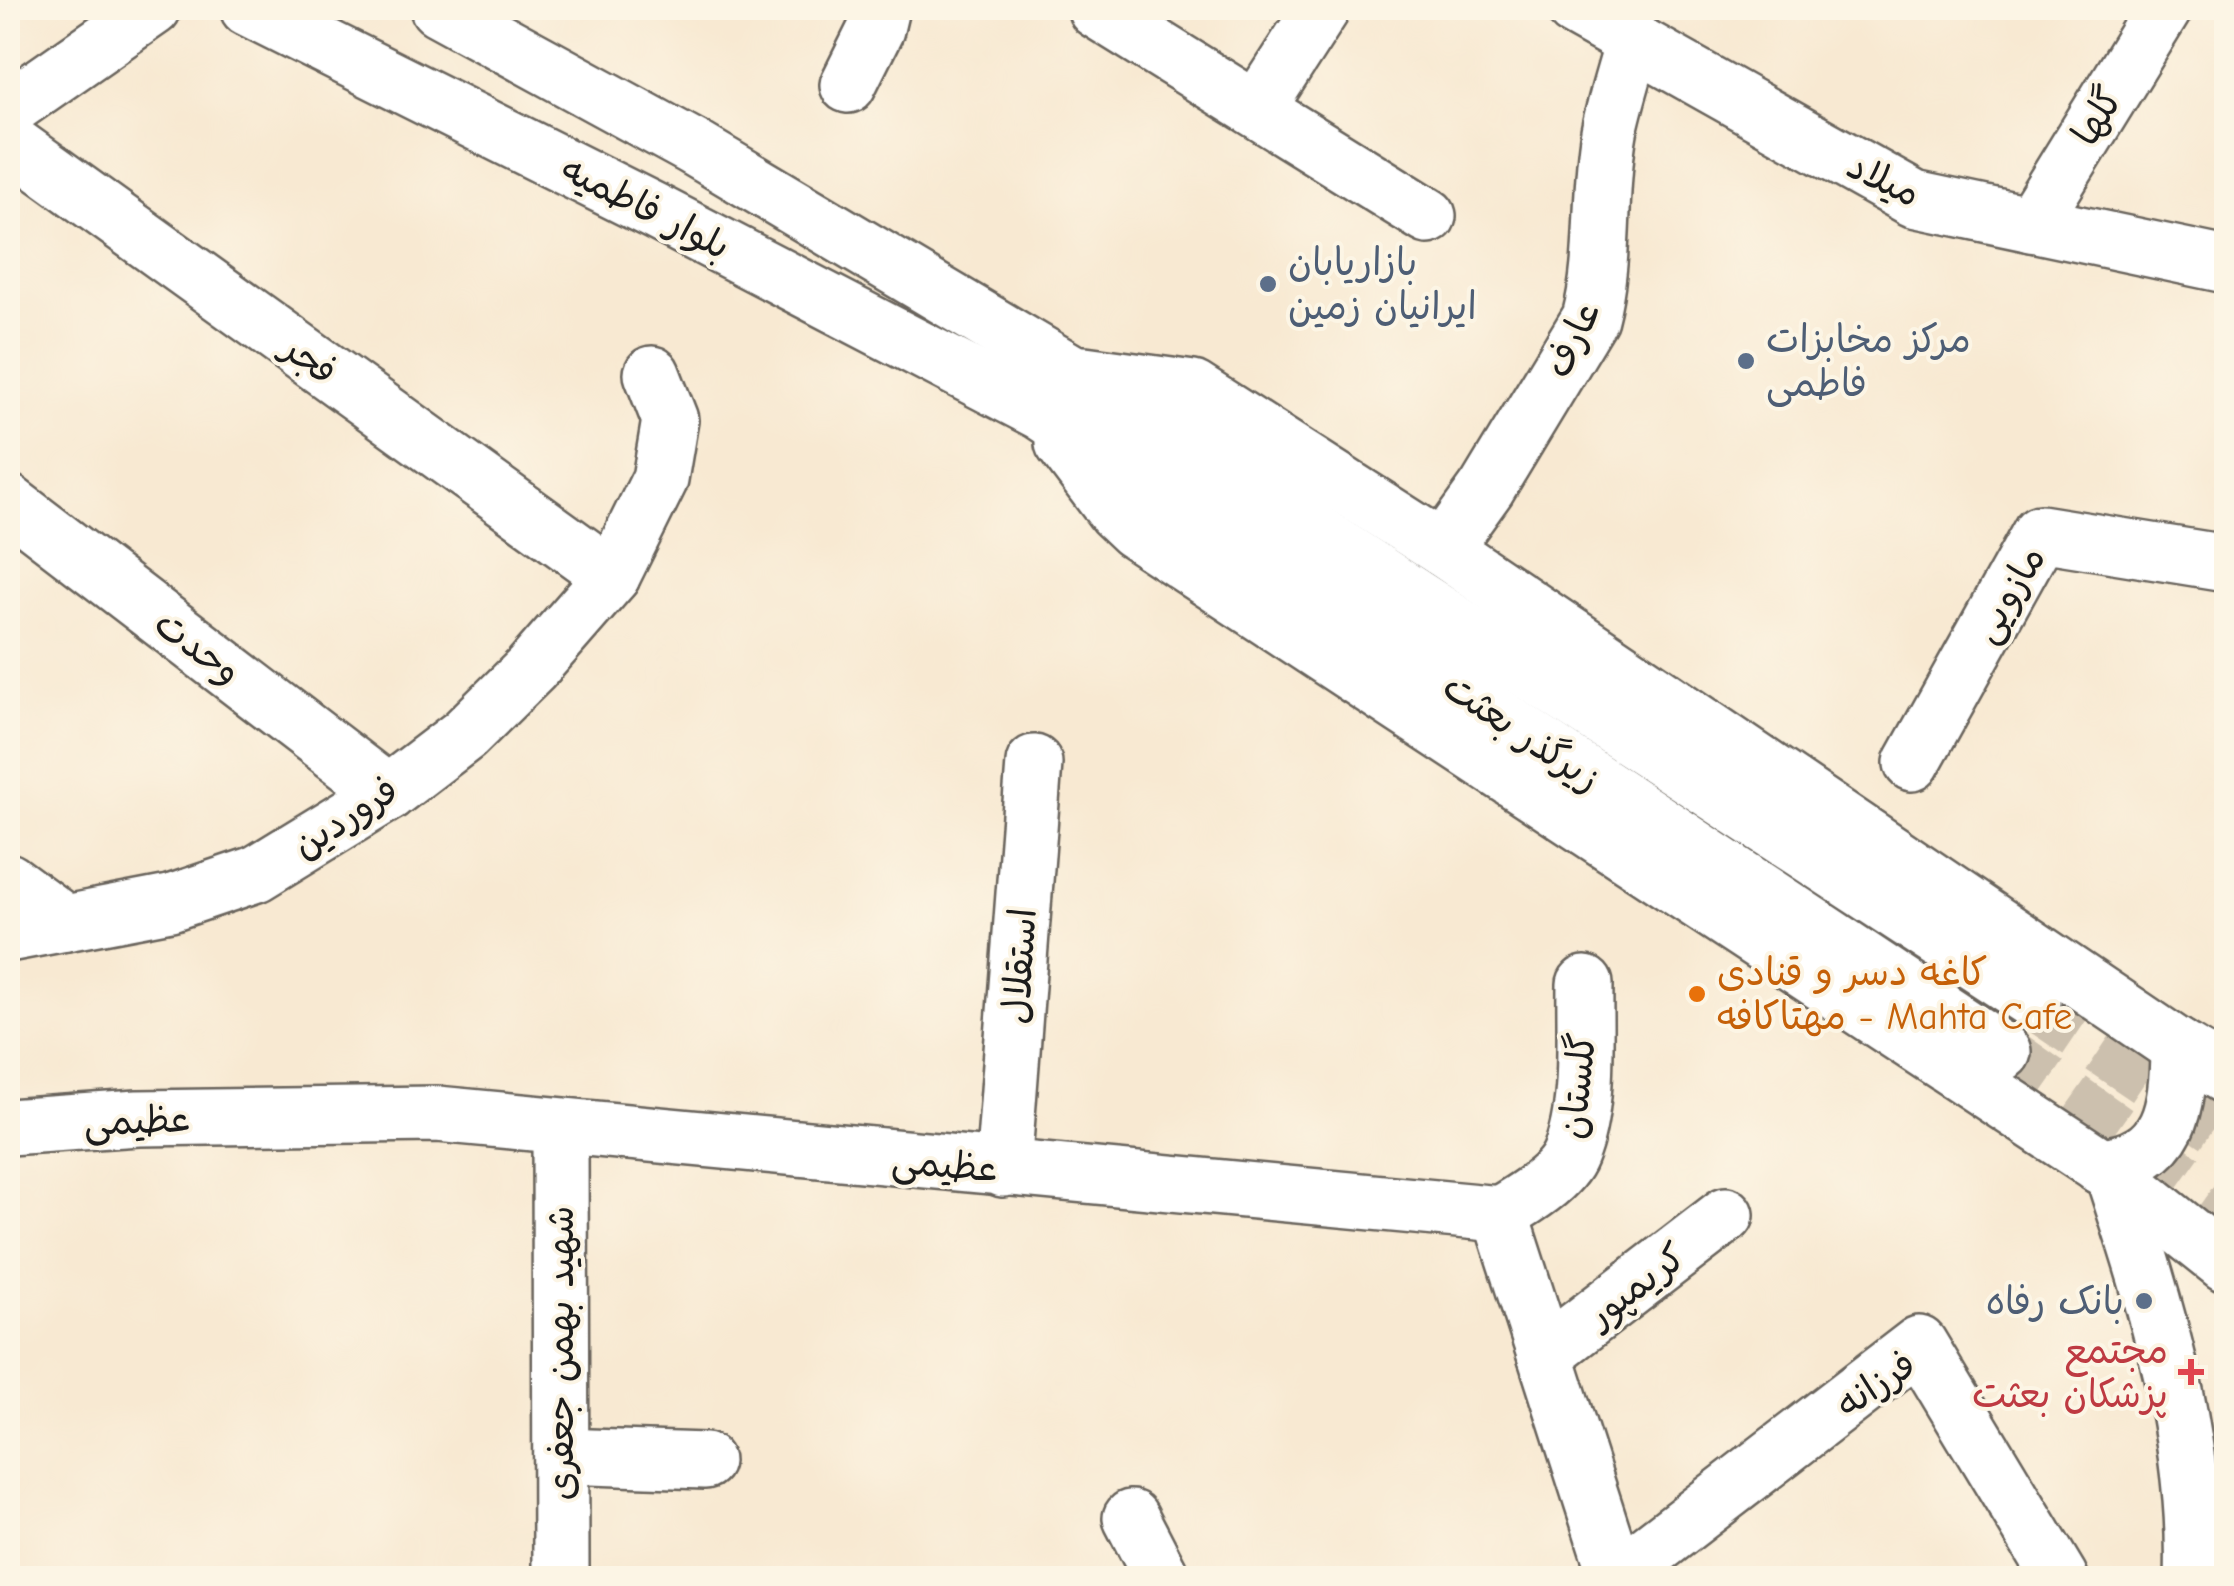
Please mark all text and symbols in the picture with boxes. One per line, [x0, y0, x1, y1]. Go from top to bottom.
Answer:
street label: گلها [2062, 79, 2133, 154]
street label: میلاد [1840, 144, 1927, 216]
street label: بلوار فاطمیه [554, 147, 737, 269]
place label: بازاریابان ایرانیان زمین [1288, 241, 1477, 329]
marker: بازاریابان ایرانیان زمین [1257, 273, 1279, 295]
street label: عارف [1536, 294, 1610, 385]
place label: مرکز مخابزات فاطمی [1766, 318, 1971, 408]
street label: فجر [271, 324, 345, 394]
marker: مرکز مخابزات فاطمی [1735, 350, 1757, 372]
street label: مازویی [1963, 538, 2056, 652]
street label: وحدت [146, 601, 249, 694]
street label: زیرگذر بعثت [1435, 663, 1609, 801]
street label: فروردین [285, 768, 406, 868]
street label: استقلال [994, 907, 1046, 1026]
place label: کاغه دسر و قنادی مهتاکافه - Mahta Cafe [1717, 951, 2072, 1039]
marker: کاغه دسر و قنادی مهتاکافه - Mahta Cafe [1686, 983, 1708, 1005]
street label: گلستان [1550, 1031, 1605, 1141]
street label: عظیمی [83, 1097, 191, 1147]
street label: عظیمی [890, 1138, 1000, 1194]
street label: شهید بهمن جعفری [539, 1206, 583, 1500]
street label: کریمپور [1576, 1235, 1696, 1340]
place label: بانک رفاه [1986, 1280, 2124, 1324]
marker: بانک رفاه [2133, 1290, 2155, 1312]
place label: مجتمع پزشکان بعثت [1972, 1329, 2168, 1418]
street label: فرزانه [1827, 1342, 1924, 1428]
marker: مجتمع پزشکان بعثت [2178, 1359, 2204, 1385]

